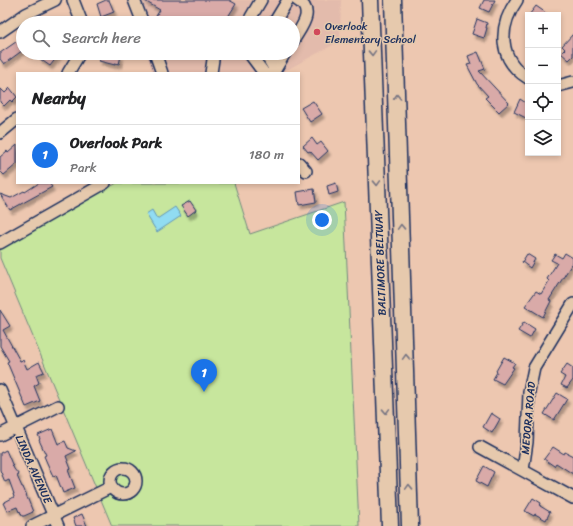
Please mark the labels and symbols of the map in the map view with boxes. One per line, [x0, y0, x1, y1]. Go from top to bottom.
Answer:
place label: Overlook Elementary School [325, 17, 417, 49]
marker: Overlook Elementary School [312, 27, 322, 37]
one-way arrow [368, 50, 376, 56]
one-way arrow [392, 94, 401, 100]
one-way arrow [373, 180, 381, 186]
street label: BALTIMORE BELTWAY [369, 209, 392, 316]
your location [312, 210, 332, 230]
one-way arrow [397, 224, 405, 230]
one-way arrow [401, 354, 410, 360]
pin: 1 [191, 359, 217, 392]
street label: MEDORA ROAD [516, 380, 541, 455]
one-way arrow [381, 408, 390, 414]
street label: LINDA AVENUE [10, 432, 58, 508]
one-way arrow [405, 484, 414, 490]

